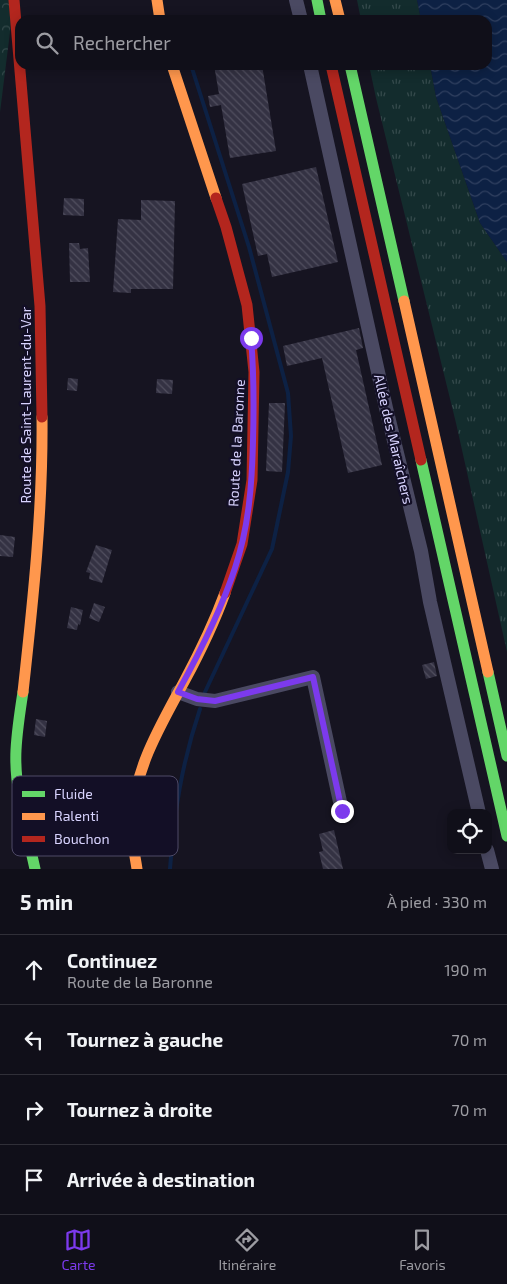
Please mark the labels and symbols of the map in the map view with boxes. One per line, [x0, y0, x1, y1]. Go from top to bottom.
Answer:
street label: Route de Saint-Laurent-du-Var [17, 306, 34, 503]
route start [240, 327, 263, 350]
street label: Allée des Maraîchers [371, 372, 417, 506]
street label: Route de la Baronne [224, 379, 248, 507]
legend [12, 776, 178, 856]
text: Fluide [54, 785, 93, 802]
route end [331, 800, 354, 823]
text: Ralenti [54, 807, 99, 824]
text: Bouchon [54, 830, 110, 847]

